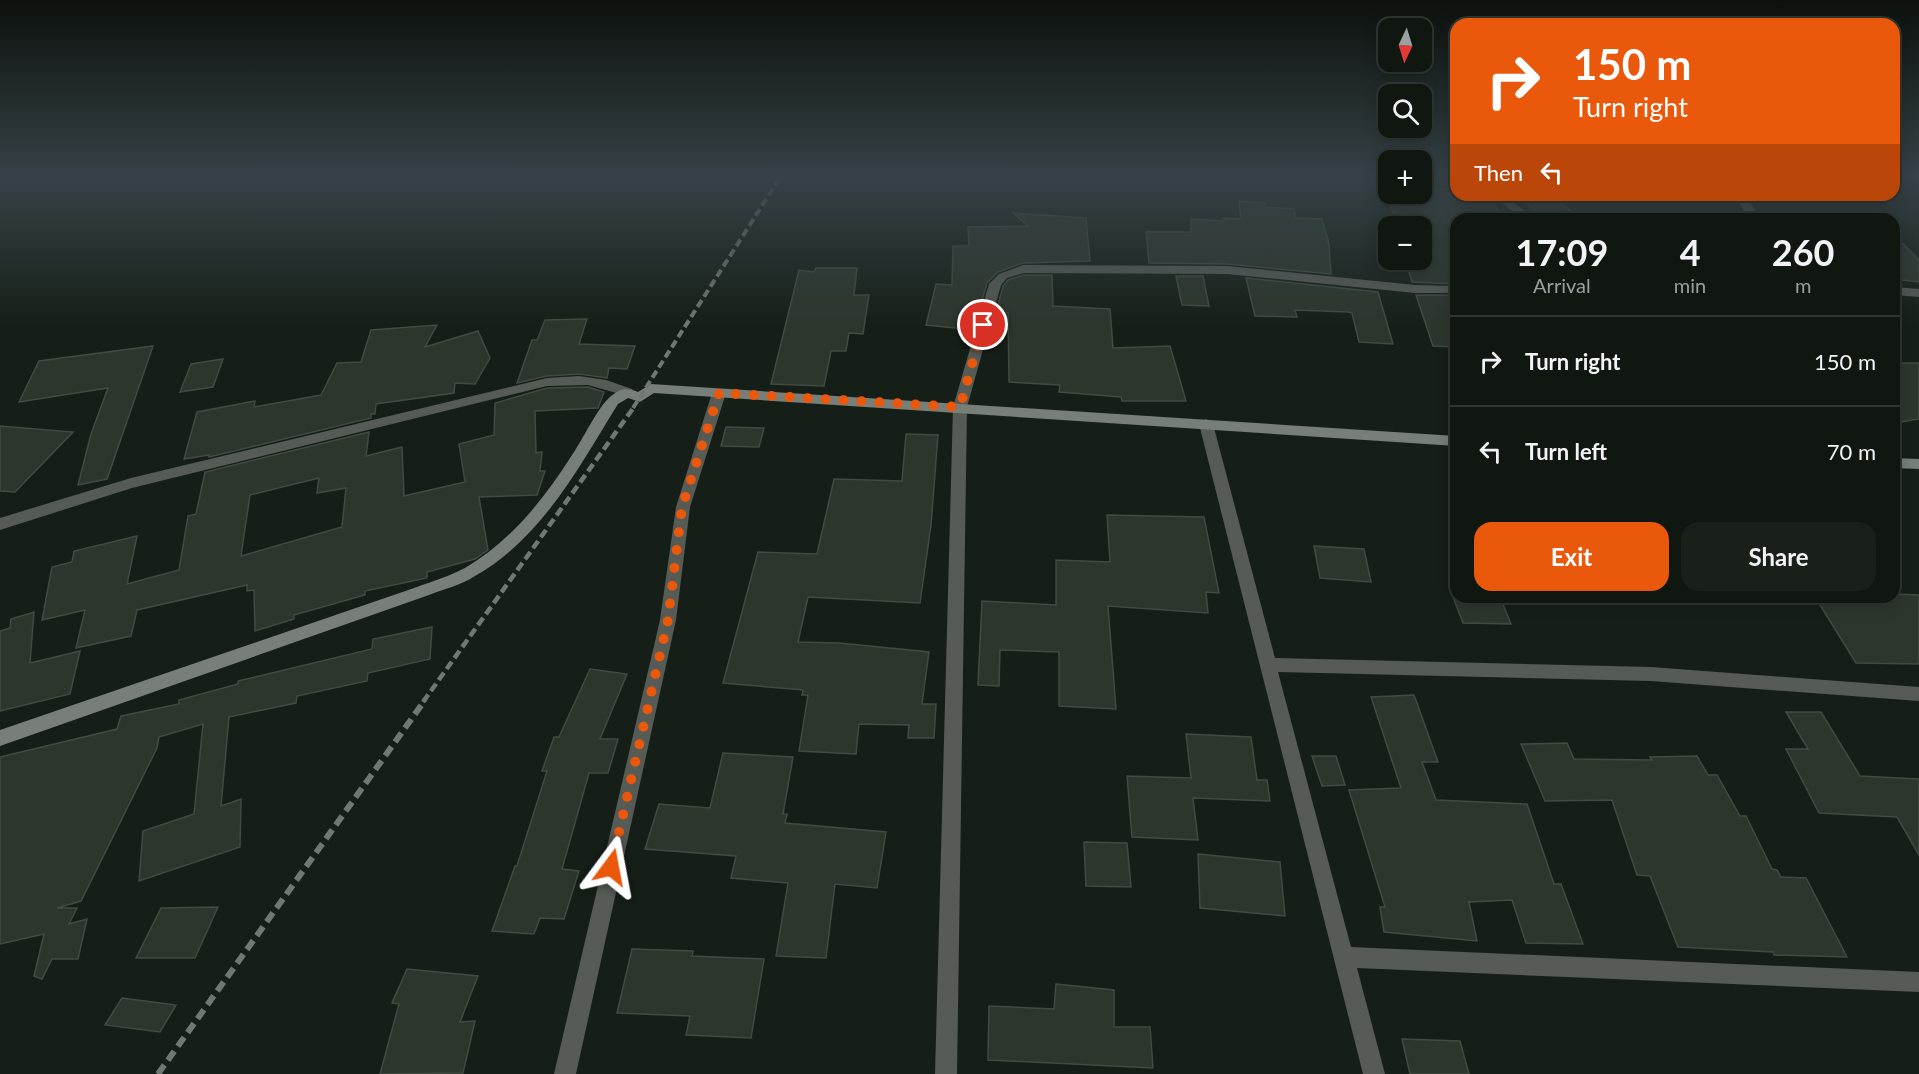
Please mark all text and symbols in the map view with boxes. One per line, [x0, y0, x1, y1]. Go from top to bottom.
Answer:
north arrow [1378, 18, 1432, 72]
map controls [1378, 18, 1432, 270]
text: 150 m [1573, 39, 1691, 89]
icon: right [1474, 42, 1552, 120]
button: search [1378, 84, 1432, 138]
text: Turn right [1573, 90, 1688, 123]
button: + [1378, 150, 1432, 204]
icon: left [1535, 156, 1568, 189]
text: Then [1474, 159, 1523, 186]
button: − [1378, 216, 1432, 270]
text: 17:09 [1516, 230, 1608, 274]
text: 4 [1680, 230, 1701, 274]
text: 260 [1772, 230, 1834, 274]
text: Arrival [1533, 273, 1591, 297]
text: min [1674, 273, 1706, 297]
text: m [1795, 273, 1811, 297]
pin [957, 299, 1008, 350]
icon: arrive [966, 308, 999, 341]
icon: right [1474, 345, 1507, 378]
text: Turn right [1525, 348, 1620, 375]
text: 150 m [1814, 348, 1876, 375]
icon: left [1474, 435, 1507, 468]
text: Turn left [1525, 438, 1607, 465]
text: 70 m [1827, 438, 1876, 465]
button: Exit [1474, 522, 1669, 591]
button: Share [1681, 522, 1876, 591]
position arrow [579, 835, 643, 899]

